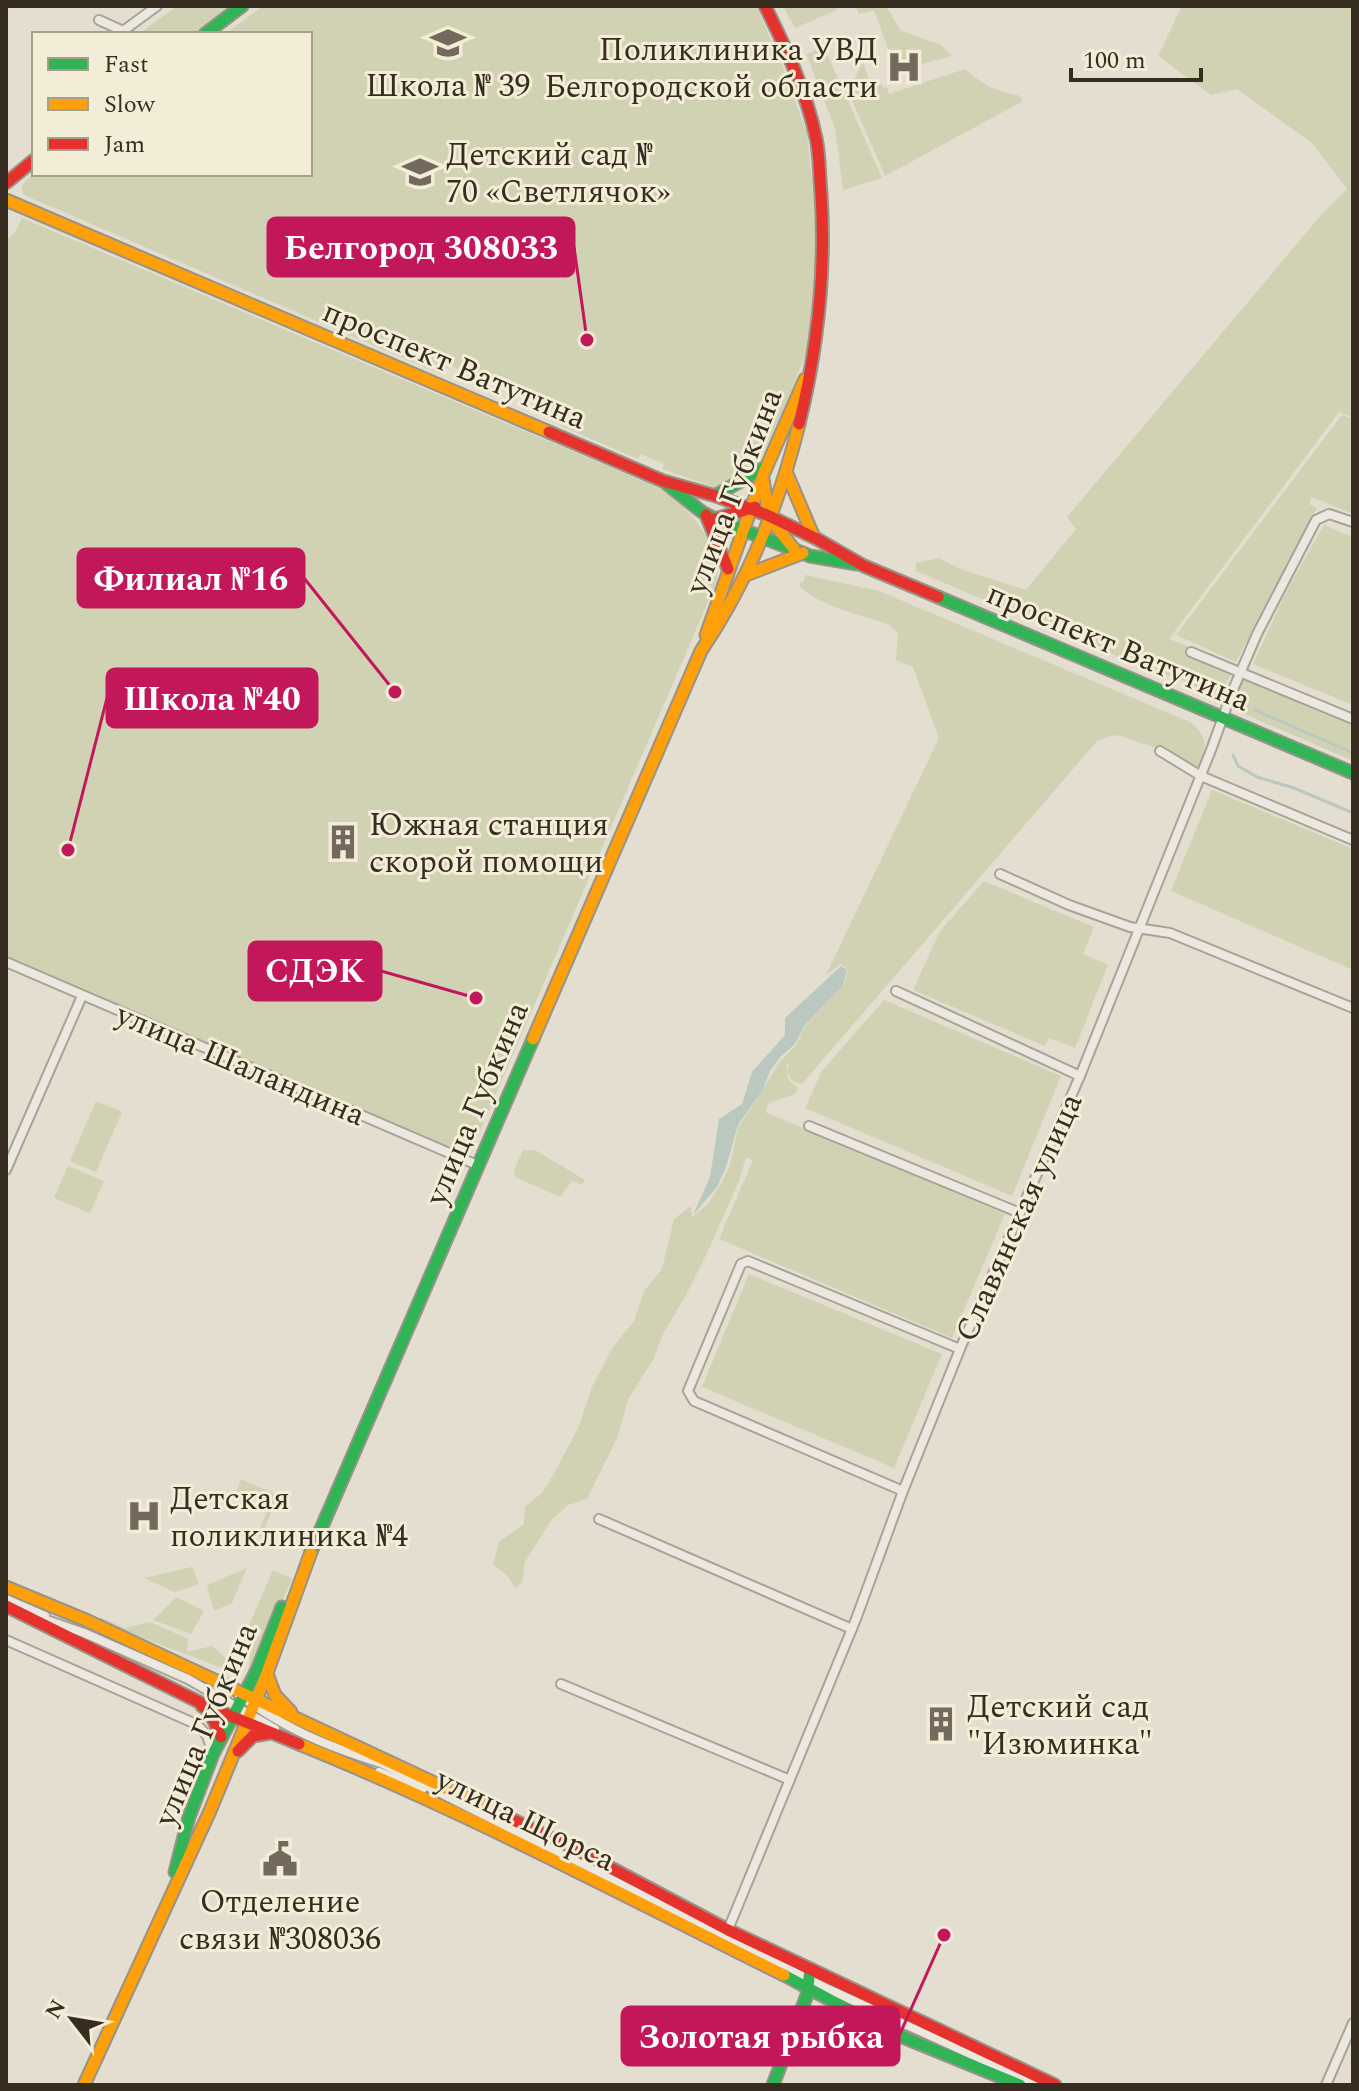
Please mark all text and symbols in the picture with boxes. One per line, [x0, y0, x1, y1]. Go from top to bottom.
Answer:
school or university icon: Школа № 39 [429, 24, 467, 62]
place label: Поликлиника УВД Белгородской области [544, 26, 878, 112]
legend [32, 32, 312, 176]
scale bar [1071, 32, 1201, 82]
text: 100 m [1083, 43, 1146, 79]
text: Fast [104, 47, 149, 83]
hospital icon: Поликлиника УВД Белгородской области [885, 48, 923, 86]
place label: Школа № 39 [365, 62, 531, 111]
text: Slow [104, 87, 156, 123]
text: Jam [104, 127, 145, 163]
place label: Детский сад № 70 «Светлячок» [446, 131, 671, 217]
school or university icon: Детский сад № 70 «Светлячок» [401, 153, 439, 191]
callout: Белгород 308033 [268, 218, 574, 276]
text: Белгород 308033 [284, 223, 558, 275]
street label: проспект Ватутина [315, 288, 594, 443]
street label: улица Губкина [672, 381, 796, 603]
callout: Филиал №16 [78, 549, 304, 607]
text: Филиал №16 [94, 554, 288, 606]
street label: проспект Ватутина [979, 570, 1258, 725]
callout: Школа №40 [107, 669, 317, 727]
text: Школа №40 [123, 674, 301, 726]
place label: Южная станция скорой помощи [369, 801, 609, 887]
building icon: Южная станция скорой помощи [324, 823, 362, 861]
callout: СДЭК [249, 942, 381, 1000]
text: СДЭК [265, 946, 366, 998]
street label: улица Шаландина [107, 990, 373, 1140]
street label: улица Губкина [412, 994, 543, 1214]
street label: Славянская улица [943, 1085, 1096, 1350]
place label: Детская поликлиника №4 [170, 1475, 408, 1561]
hospital icon: Детская поликлиника №4 [125, 1497, 163, 1535]
street label: улица Губкина [141, 1615, 272, 1835]
place label: Детский сад "Изюминка" [967, 1683, 1153, 1769]
building icon: Детский сад "Изюминка" [922, 1705, 960, 1743]
street label: улица Щорса [426, 1755, 624, 1885]
public building icon: Отделение связи №308036 [261, 1840, 299, 1878]
place label: Отделение связи №308036 [179, 1878, 381, 1964]
north arrow [32, 1979, 112, 2059]
text: N [37, 1993, 75, 2026]
callout: Золотая рыбка [622, 2007, 899, 2065]
text: Золотая рыбка [638, 2012, 884, 2064]

